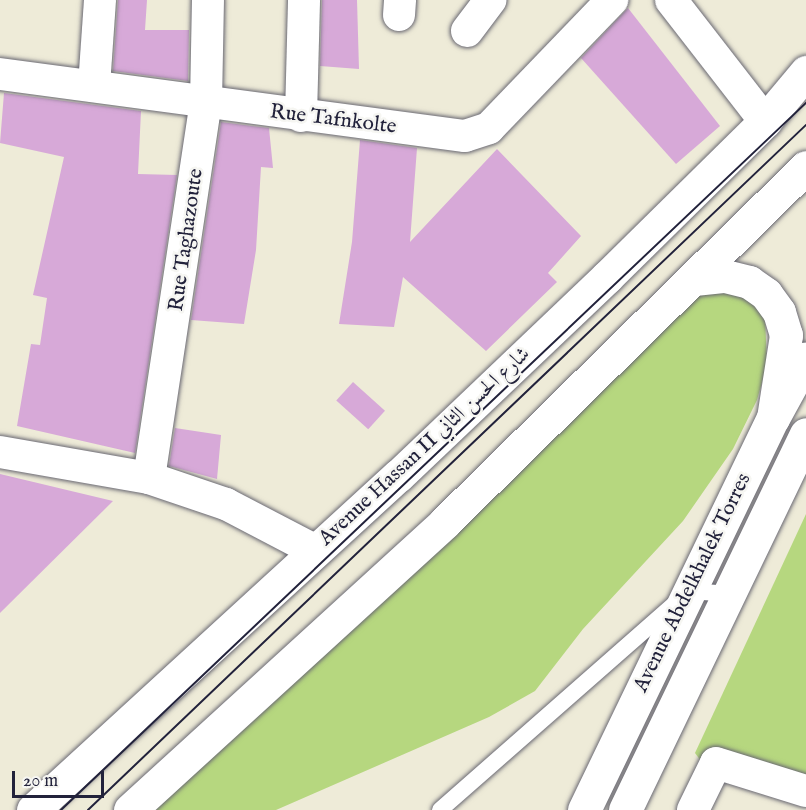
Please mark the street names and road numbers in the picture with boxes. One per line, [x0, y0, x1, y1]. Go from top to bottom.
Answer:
street label: Rue Tafnkolte [268, 100, 398, 140]
street label: Rue Taghazoute [164, 167, 210, 313]
street label: Avenue Hassan II شارع الحسن الثاني [314, 342, 536, 552]
street label: Avenue Abdelkhalek Torres [629, 469, 757, 697]

